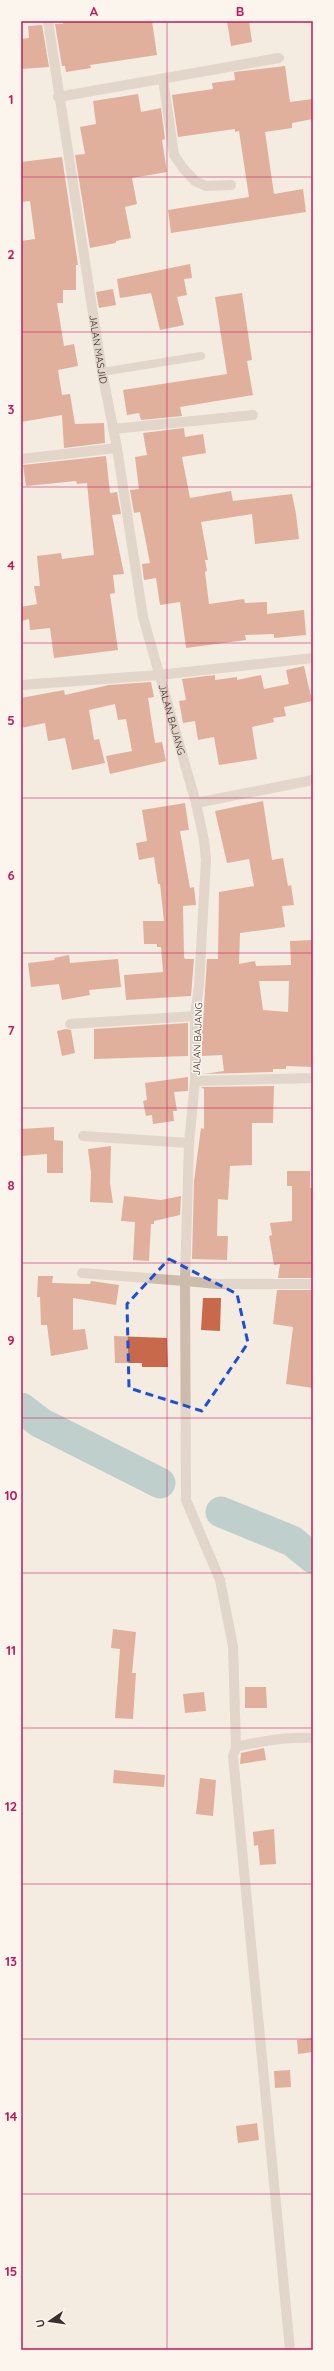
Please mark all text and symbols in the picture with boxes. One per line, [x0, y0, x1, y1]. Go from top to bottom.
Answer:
text: A [90, 3, 99, 19]
text: B [236, 3, 244, 19]
text: 1 [8, 91, 14, 107]
text: 2 [7, 246, 15, 262]
street label: JALAN MASJID [86, 314, 110, 385]
text: 3 [8, 401, 15, 417]
text: 4 [7, 557, 15, 573]
street label: JALAN BAJANG [155, 683, 188, 756]
text: 5 [7, 712, 15, 728]
text: 6 [7, 867, 15, 883]
street label: JALAN BAJANG [190, 1002, 205, 1076]
text: 7 [7, 1022, 15, 1038]
text: 8 [7, 1177, 15, 1193]
text: 9 [7, 1332, 15, 1348]
text: 10 [4, 1487, 18, 1503]
text: 11 [6, 1642, 16, 1658]
text: 12 [5, 1798, 17, 1814]
text: 13 [5, 1953, 17, 1969]
text: 14 [5, 2108, 18, 2124]
text: 15 [5, 2263, 17, 2279]
north arrow [30, 2301, 70, 2341]
text: U [33, 2318, 48, 2329]

